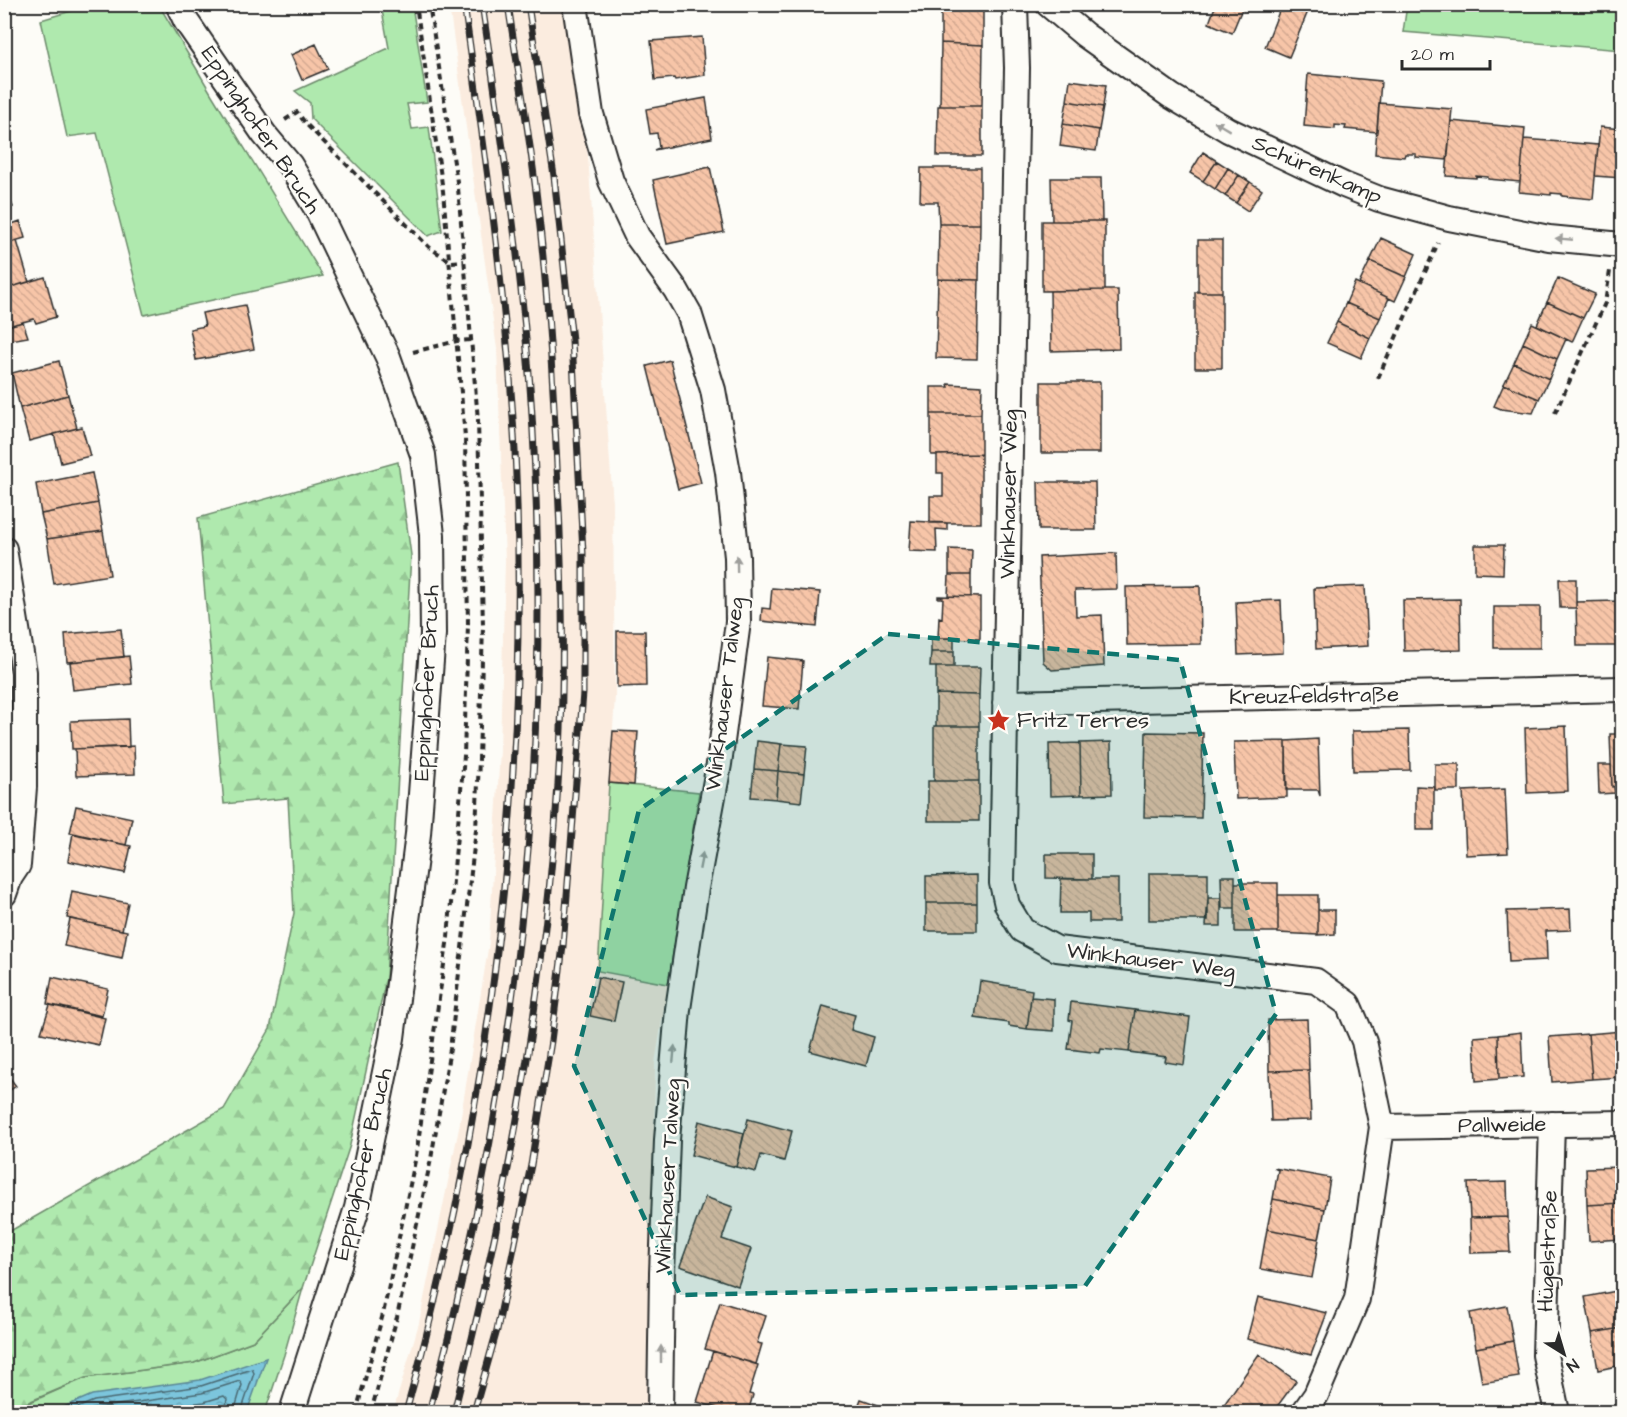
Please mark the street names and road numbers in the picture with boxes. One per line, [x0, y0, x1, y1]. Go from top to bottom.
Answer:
street label: Eppinghofer Bruch [192, 40, 329, 221]
street label: Schürenkamp [1247, 128, 1387, 212]
street label: Winkhauser Weg [992, 409, 1027, 579]
street label: Eppinghofer Bruch [406, 584, 449, 782]
street label: Winkhauser Talweg [698, 595, 753, 793]
street label: Kreuzfeldstraße [1229, 679, 1399, 713]
street label: Winkhauser Weg [1065, 935, 1237, 988]
street label: Eppinghofer Bruch [326, 1065, 401, 1263]
street label: Winkhauser Talweg [647, 1078, 690, 1274]
street label: Pallweide [1458, 1109, 1547, 1141]
street label: Hügelstraße [1530, 1189, 1567, 1313]

